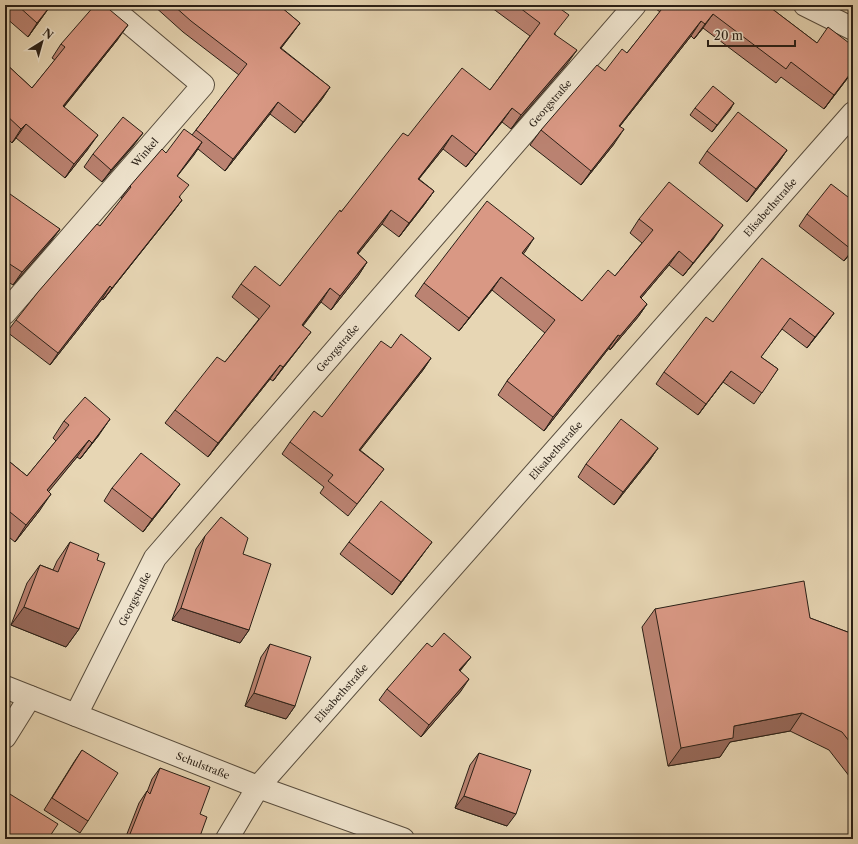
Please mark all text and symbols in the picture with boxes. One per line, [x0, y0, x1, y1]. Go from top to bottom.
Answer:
north arrow [22, 22, 62, 62]
scale bar [708, 22, 795, 48]
text: N [40, 26, 56, 43]
text: 20 m [714, 28, 743, 43]
street label: Georgstraße [525, 76, 574, 130]
street label: Winkel [128, 135, 161, 170]
street label: Elisabethstraße [741, 175, 799, 239]
street label: Georgstraße [313, 321, 362, 374]
street label: Elisabethstraße [526, 418, 585, 482]
street label: Georgstraße [115, 569, 154, 628]
street label: Elisabethstraße [312, 661, 371, 725]
street label: Schulstraße [174, 749, 232, 782]

